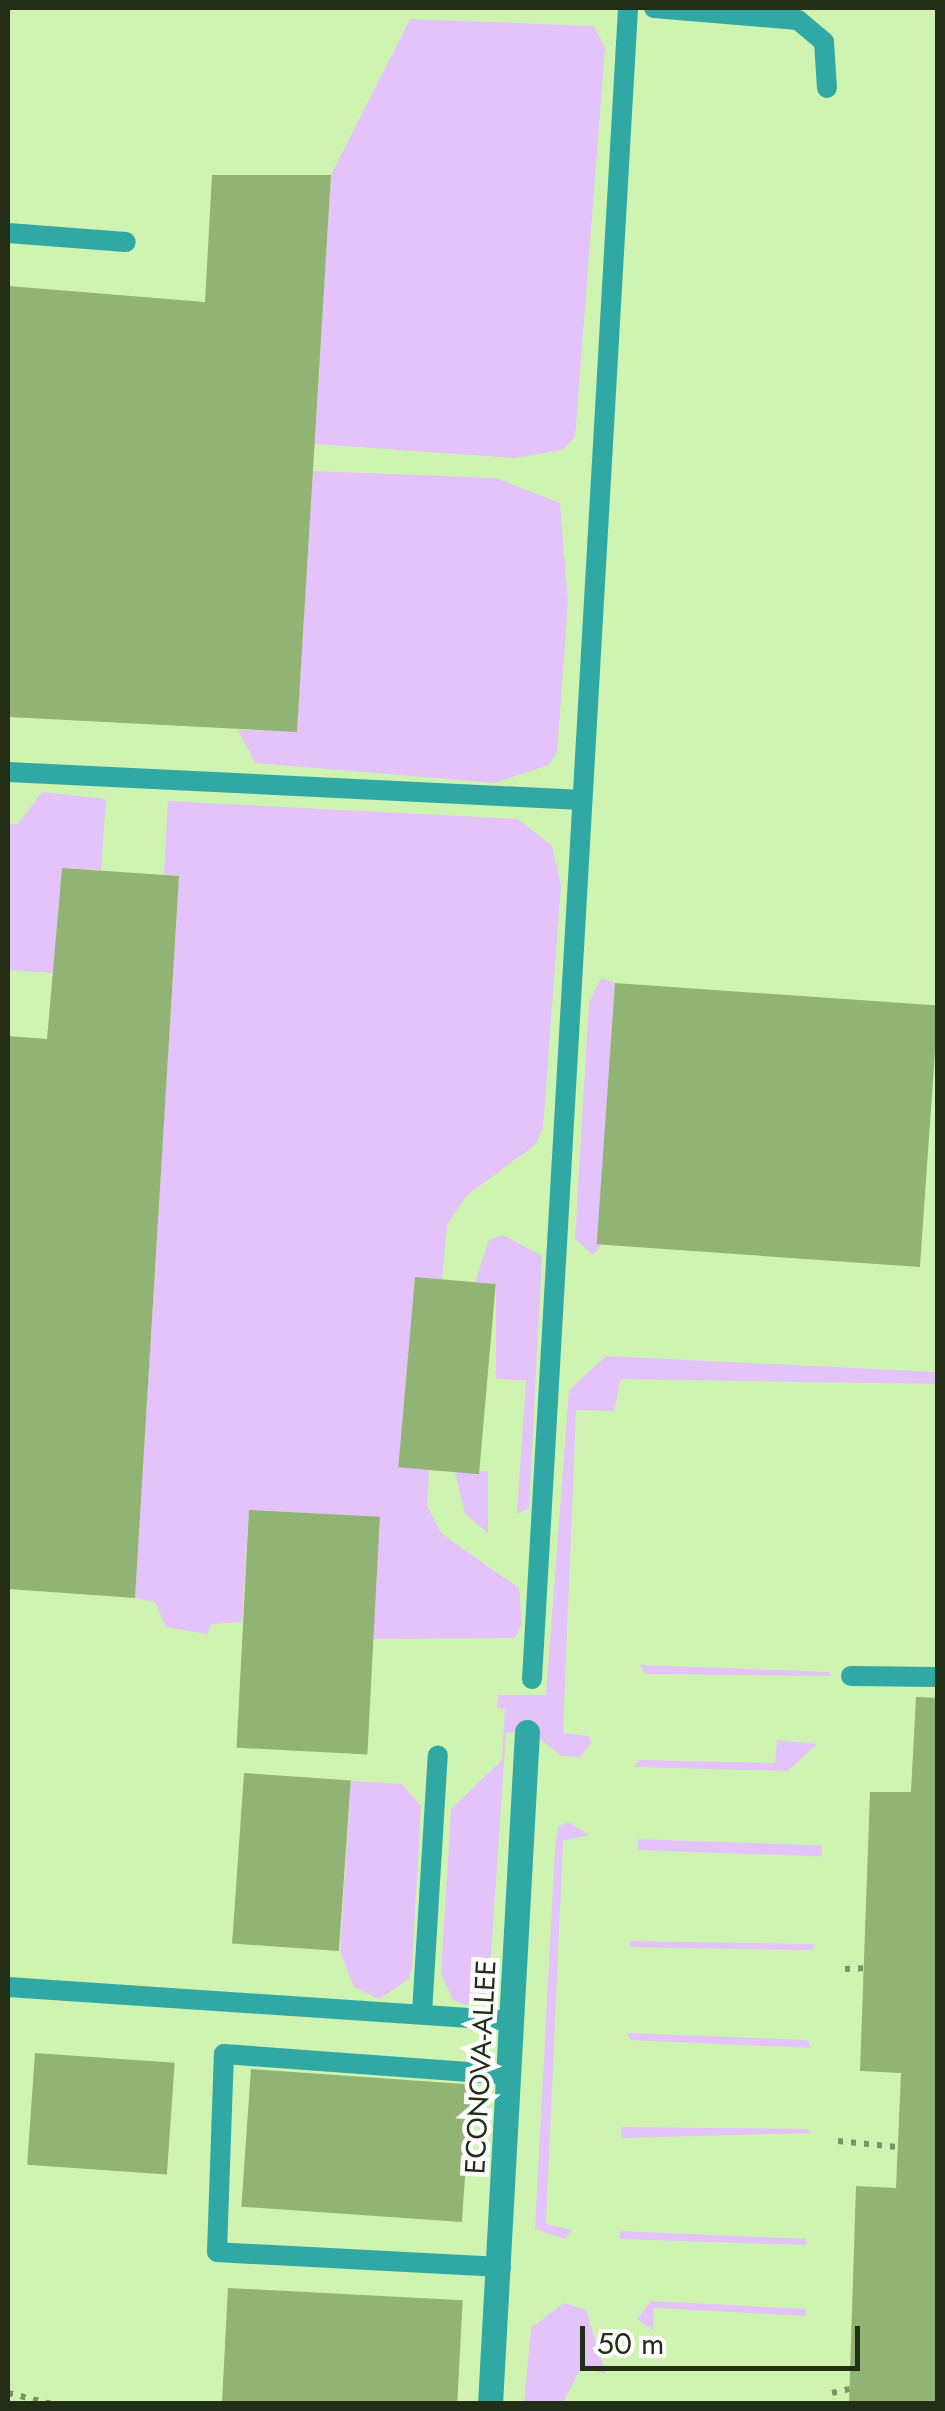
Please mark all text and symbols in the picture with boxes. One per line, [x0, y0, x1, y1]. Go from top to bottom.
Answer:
street label: ECONOVA-ALLEE [459, 1959, 503, 2175]
scale bar [585, 2306, 865, 2368]
text: 50 m [597, 2322, 664, 2365]

